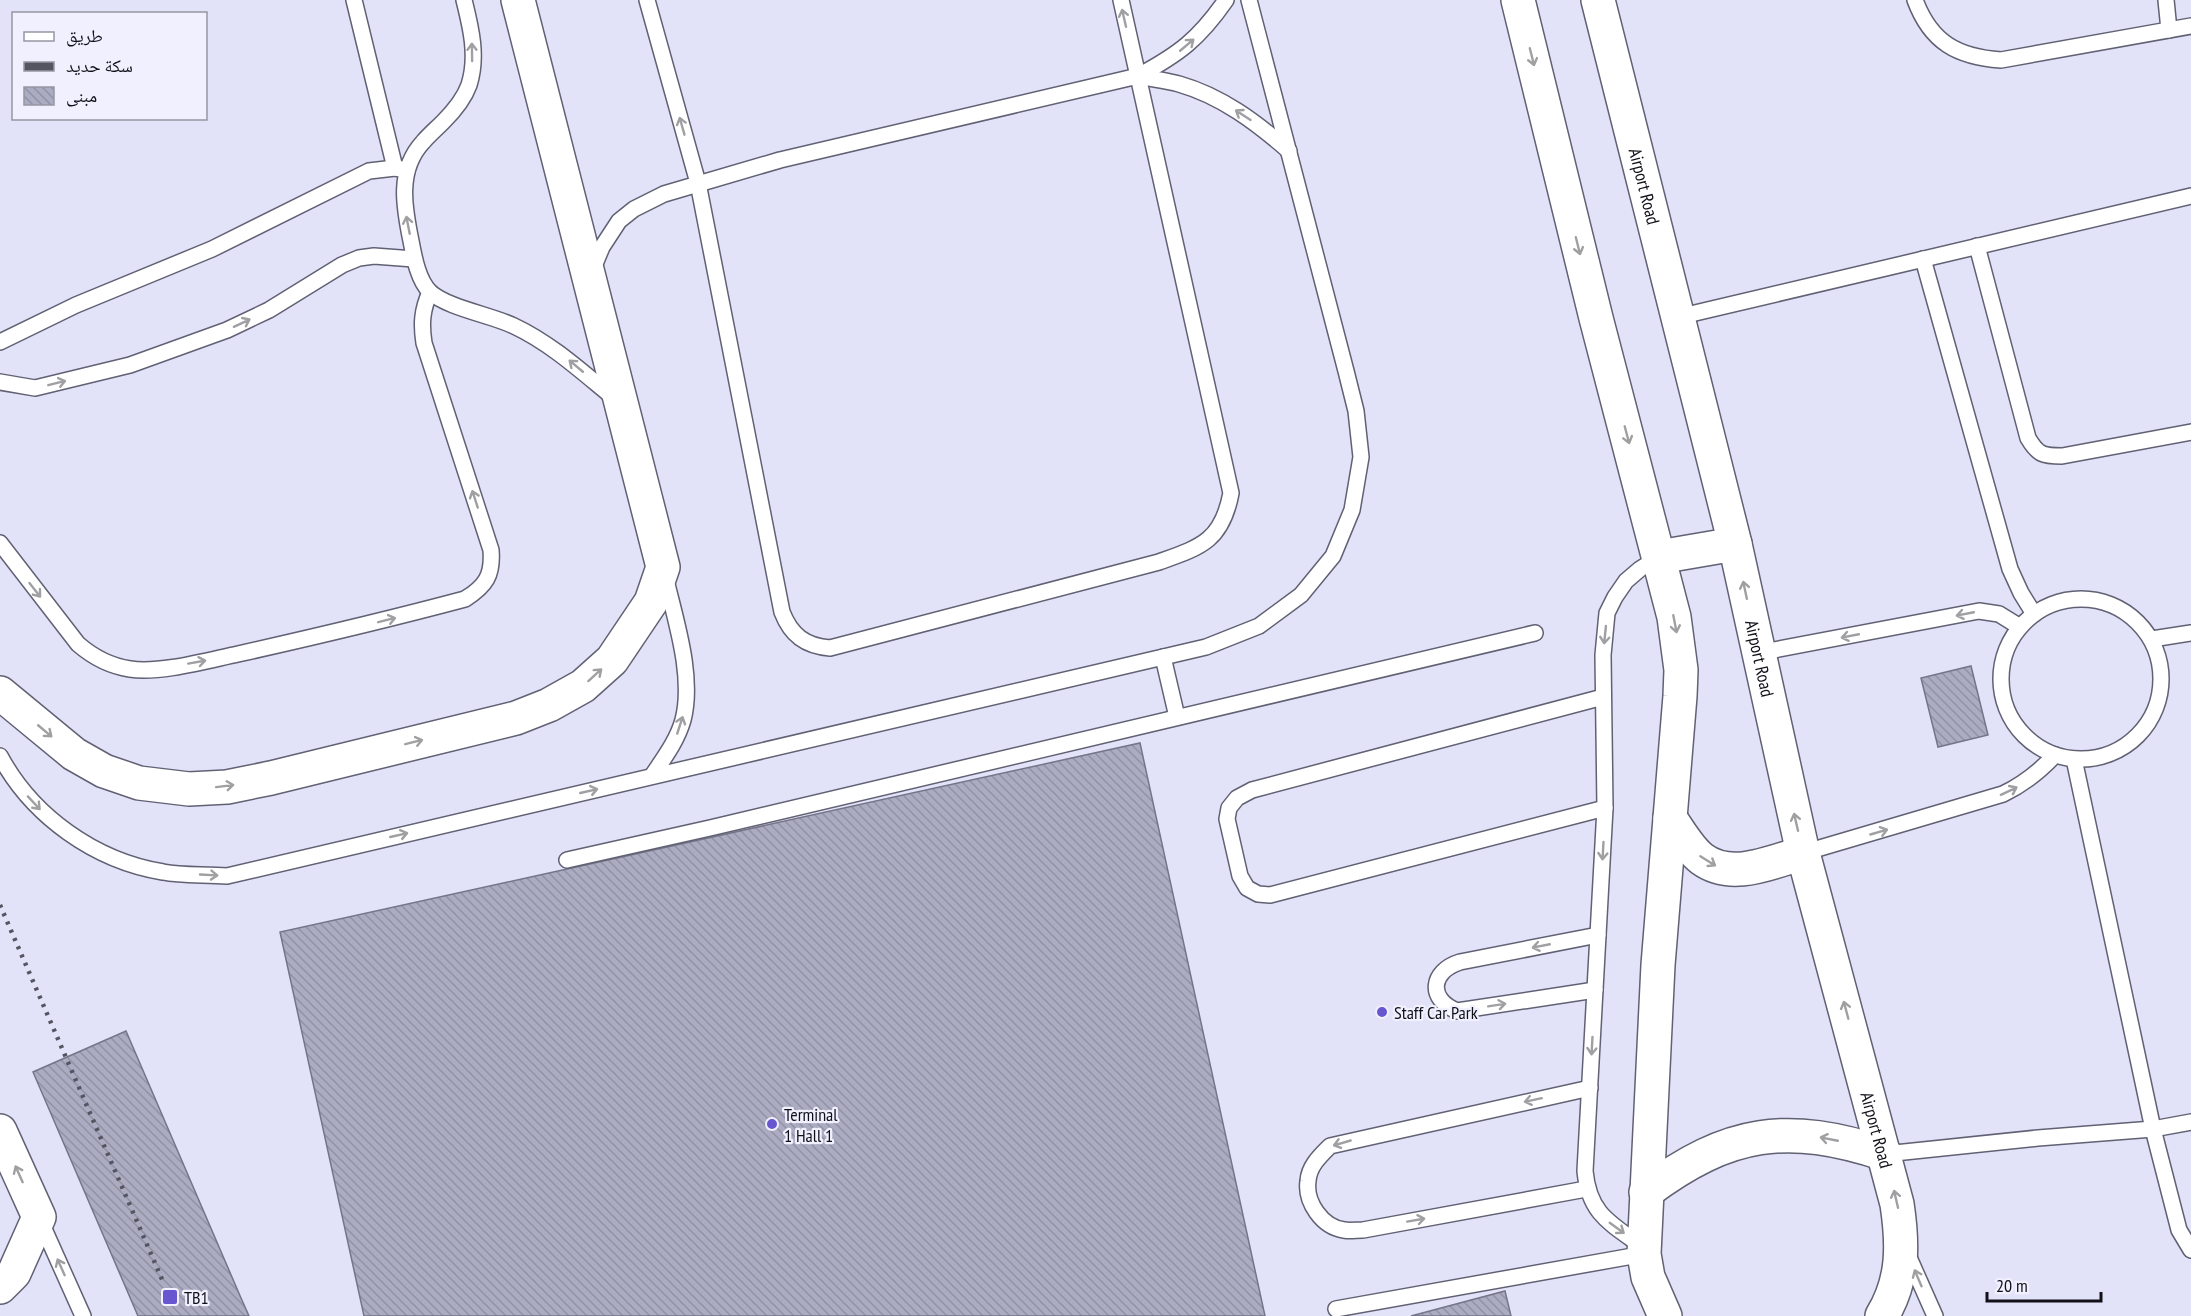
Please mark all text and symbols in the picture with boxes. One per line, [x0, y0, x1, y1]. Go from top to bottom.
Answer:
one-way arrow [1118, 8, 1130, 27]
legend [12, 12, 207, 120]
text: طريق [66, 24, 103, 47]
one-way arrow [1179, 38, 1194, 52]
one-way arrow [467, 42, 478, 62]
one-way arrow [1527, 47, 1539, 66]
text: سكة حديد [66, 54, 133, 77]
text: مبنى [66, 84, 97, 107]
one-way arrow [1235, 109, 1252, 121]
one-way arrow [676, 117, 687, 136]
street label: Airport Road [1624, 146, 1666, 227]
one-way arrow [402, 215, 413, 235]
one-way arrow [1573, 237, 1585, 256]
one-way arrow [233, 316, 251, 328]
one-way arrow [568, 360, 584, 373]
one-way arrow [47, 376, 66, 388]
one-way arrow [1621, 425, 1633, 444]
one-way arrow [468, 490, 479, 509]
one-way arrow [1739, 581, 1750, 601]
one-way arrow [29, 582, 42, 598]
one-way arrow [1956, 609, 1976, 620]
one-way arrow [377, 613, 396, 625]
one-way arrow [1670, 614, 1681, 633]
street label: Airport Road [1741, 618, 1780, 699]
one-way arrow [1599, 625, 1610, 644]
one-way arrow [1841, 630, 1861, 641]
one-way arrow [186, 656, 206, 667]
one-way arrow [587, 668, 602, 682]
one-way arrow [675, 716, 686, 735]
one-way arrow [37, 724, 53, 737]
one-way arrow [405, 736, 424, 748]
one-way arrow [214, 781, 234, 792]
one-way arrow [580, 784, 599, 796]
one-way arrow [1999, 784, 2017, 796]
one-way arrow [27, 795, 41, 810]
one-way arrow [1790, 813, 1801, 832]
one-way arrow [1869, 825, 1888, 837]
one-way arrow [390, 829, 409, 841]
one-way arrow [1597, 840, 1608, 860]
one-way arrow [1699, 856, 1716, 868]
one-way arrow [199, 869, 219, 880]
one-way arrow [1532, 941, 1551, 952]
one-way arrow [1486, 1000, 1506, 1011]
place label: Staff Car Park [1394, 1001, 1478, 1024]
one-way arrow [1839, 1001, 1851, 1020]
marker: Staff Car Park [1375, 1005, 1389, 1019]
one-way arrow [1586, 1035, 1597, 1055]
street label: Airport Road [1856, 1089, 1898, 1170]
one-way arrow [1523, 1095, 1542, 1107]
place label: Terminal 1 Hall 1 [784, 1103, 838, 1147]
marker: Terminal 1 Hall 1 [765, 1117, 779, 1131]
one-way arrow [1819, 1133, 1839, 1144]
one-way arrow [1333, 1138, 1352, 1149]
one-way arrow [13, 1165, 24, 1183]
one-way arrow [1889, 1189, 1901, 1208]
one-way arrow [1406, 1214, 1426, 1225]
one-way arrow [1609, 1222, 1625, 1234]
one-way arrow [55, 1258, 66, 1276]
scale bar [1987, 1265, 2101, 1303]
one-way arrow [1912, 1270, 1924, 1288]
text: 20 m [1996, 1274, 2028, 1297]
place label: TB1 [184, 1286, 209, 1309]
marker: TB1 [161, 1288, 179, 1306]

